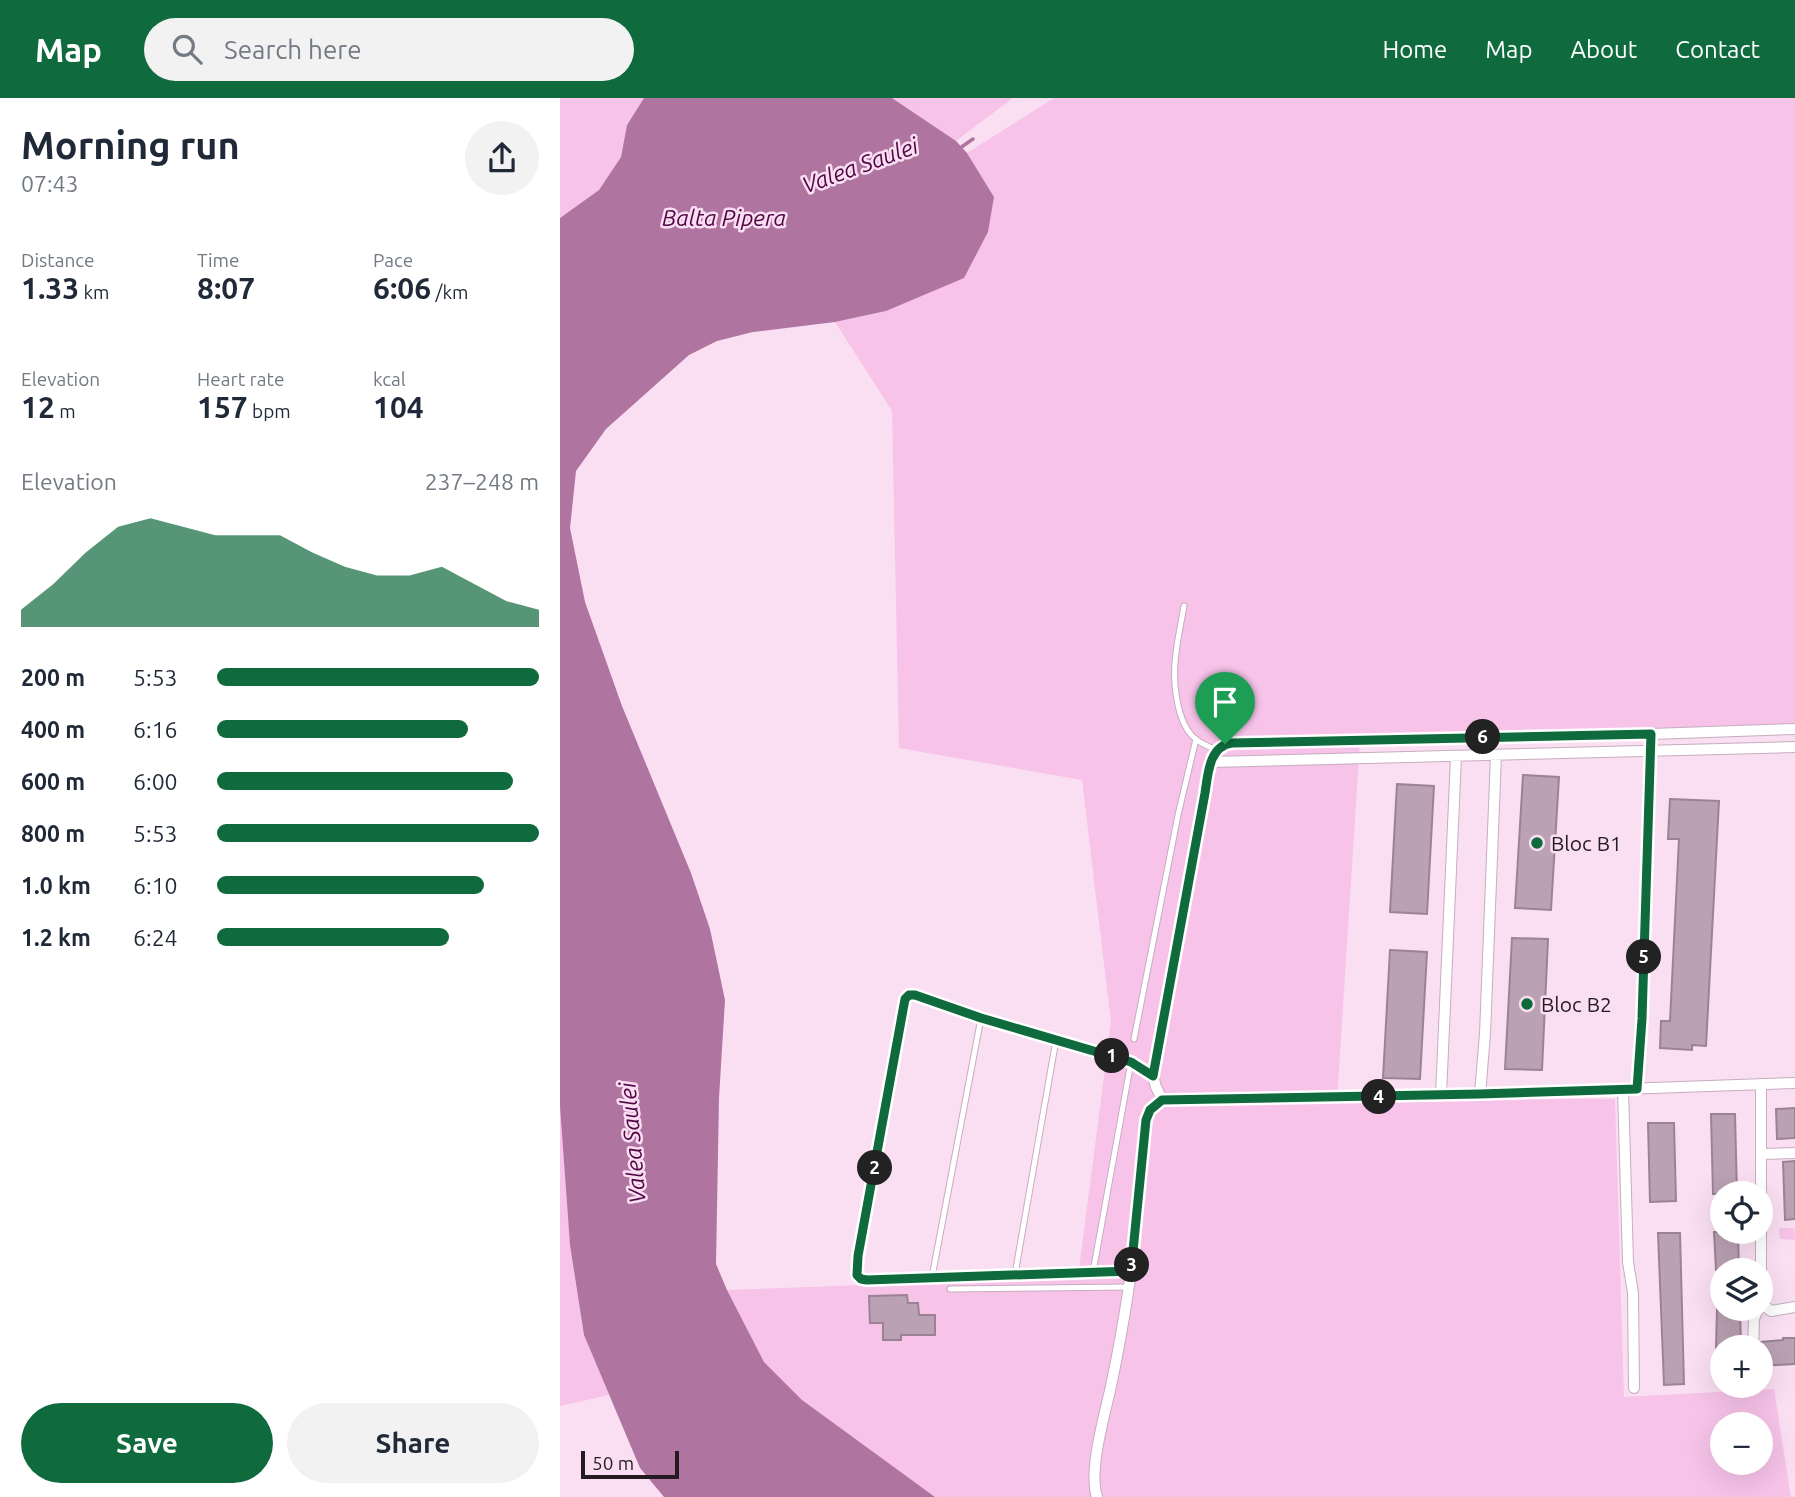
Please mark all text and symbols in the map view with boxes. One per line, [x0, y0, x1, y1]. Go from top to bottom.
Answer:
search box [144, 18, 634, 81]
icon: search [168, 30, 206, 68]
text: Map [35, 31, 102, 68]
text: Search here [224, 35, 362, 64]
text: Home [1382, 36, 1447, 63]
text: Map [1485, 36, 1532, 63]
text: About [1570, 36, 1637, 63]
text: Contact [1675, 36, 1760, 63]
button: share [465, 121, 539, 195]
text: Morning run [21, 124, 240, 166]
water label: Valea Saulei [799, 132, 922, 198]
text: 07:43 [21, 171, 79, 196]
water label: Balta Pipera [662, 205, 786, 230]
text: Distance [21, 249, 95, 271]
text: Time [197, 249, 239, 271]
text: Pace [373, 249, 413, 271]
text: 1.33 [21, 271, 79, 305]
text: 8:07 [197, 271, 255, 305]
text: 6:06 [373, 271, 431, 305]
text: km [79, 281, 109, 303]
text: /km [431, 281, 469, 303]
text: Elevation [21, 368, 100, 390]
text: Heart rate [197, 368, 284, 390]
text: kcal [373, 368, 406, 390]
text: 12 [21, 390, 55, 424]
text: 157 [197, 390, 248, 424]
text: 104 [373, 390, 424, 424]
text: m [55, 400, 76, 422]
text: bpm [248, 400, 291, 422]
text: Elevation [21, 469, 117, 494]
text: 237–248 m [425, 469, 539, 494]
text: 200 m [21, 665, 85, 690]
text: 5:53 [133, 665, 178, 690]
pin [1195, 672, 1255, 744]
icon: arrive [1206, 683, 1244, 721]
text: 400 m [21, 717, 85, 742]
text: 6:16 [133, 717, 178, 742]
pin: 6 [1466, 720, 1500, 754]
text: 6 [1477, 725, 1488, 747]
text: 600 m [21, 769, 85, 794]
text: 6:00 [133, 769, 178, 794]
text: 800 m [21, 821, 85, 846]
text: 5:53 [133, 821, 178, 846]
place label: Bloc B1 [1551, 831, 1622, 855]
marker: Bloc B1 [1529, 835, 1545, 851]
text: 1.0 km [21, 873, 91, 898]
text: 6:10 [133, 873, 178, 898]
text: 1.2 km [21, 925, 91, 950]
text: 6:24 [133, 925, 178, 950]
pin: 5 [1626, 940, 1662, 974]
text: 5 [1638, 945, 1649, 967]
place label: Bloc B2 [1541, 992, 1612, 1016]
marker: Bloc B2 [1519, 996, 1535, 1012]
pin: 1 [1094, 1038, 1130, 1074]
text: 1 [1106, 1044, 1117, 1066]
water label: Valea Saulei [614, 1080, 650, 1205]
pin: 4 [1362, 1080, 1396, 1114]
text: 4 [1373, 1085, 1384, 1107]
pin: 2 [858, 1150, 892, 1186]
text: 2 [869, 1156, 880, 1178]
map controls [1710, 1181, 1773, 1475]
button: locate [1710, 1181, 1773, 1244]
pin: 3 [1114, 1248, 1150, 1282]
text: 3 [1126, 1253, 1137, 1275]
button: layers [1710, 1258, 1773, 1321]
button: + [1710, 1335, 1773, 1398]
button: Save [21, 1403, 273, 1483]
button: Share [287, 1403, 539, 1483]
button: − [1710, 1412, 1773, 1475]
scale bar [581, 1448, 679, 1480]
text: 50 m [592, 1452, 634, 1474]

